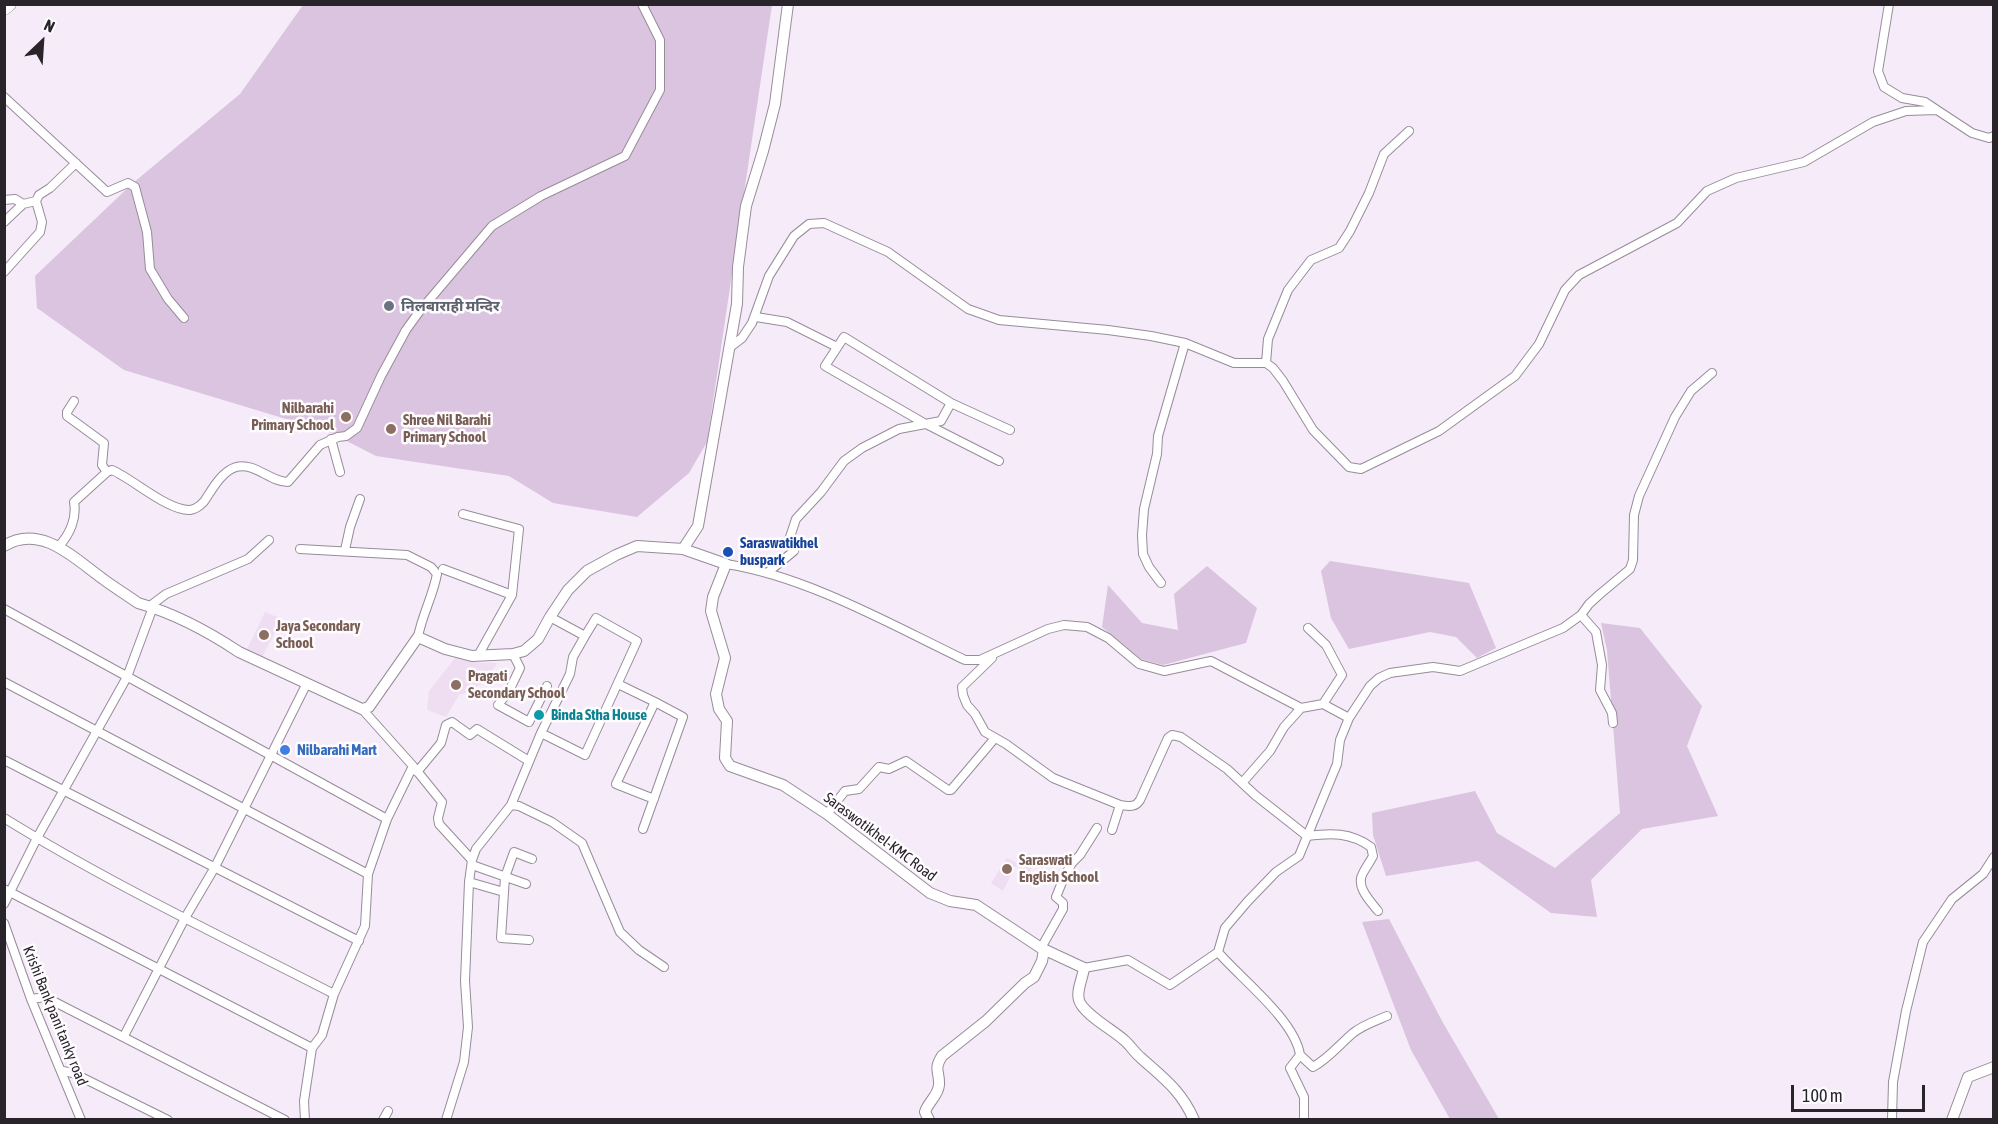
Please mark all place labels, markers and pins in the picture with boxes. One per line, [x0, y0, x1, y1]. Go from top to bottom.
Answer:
place label: निलबाराही मन्दिर [401, 297, 500, 315]
marker: निलबाराही मन्दिर [382, 299, 396, 313]
place label: Nilbarahi Primary School [251, 399, 334, 434]
marker: Nilbarahi Primary School [339, 410, 353, 424]
place label: Shree Nil Barahi Primary School [403, 411, 491, 446]
marker: Shree Nil Barahi Primary School [384, 422, 398, 436]
place label: Saraswatikhel buspark [740, 534, 818, 569]
marker: Saraswatikhel buspark [721, 545, 735, 559]
place label: Jaya Secondary School [276, 617, 360, 652]
marker: Jaya Secondary School [257, 628, 271, 642]
place label: Pragati Secondary School [468, 667, 565, 702]
marker: Pragati Secondary School [449, 678, 463, 692]
place label: Binda Stha House [551, 706, 647, 724]
marker: Binda Stha House [532, 708, 546, 722]
place label: Nilbarahi Mart [297, 741, 377, 759]
marker: Nilbarahi Mart [278, 743, 292, 757]
place label: Saraswati English School [1019, 851, 1098, 886]
marker: Saraswati English School [1000, 862, 1014, 876]

